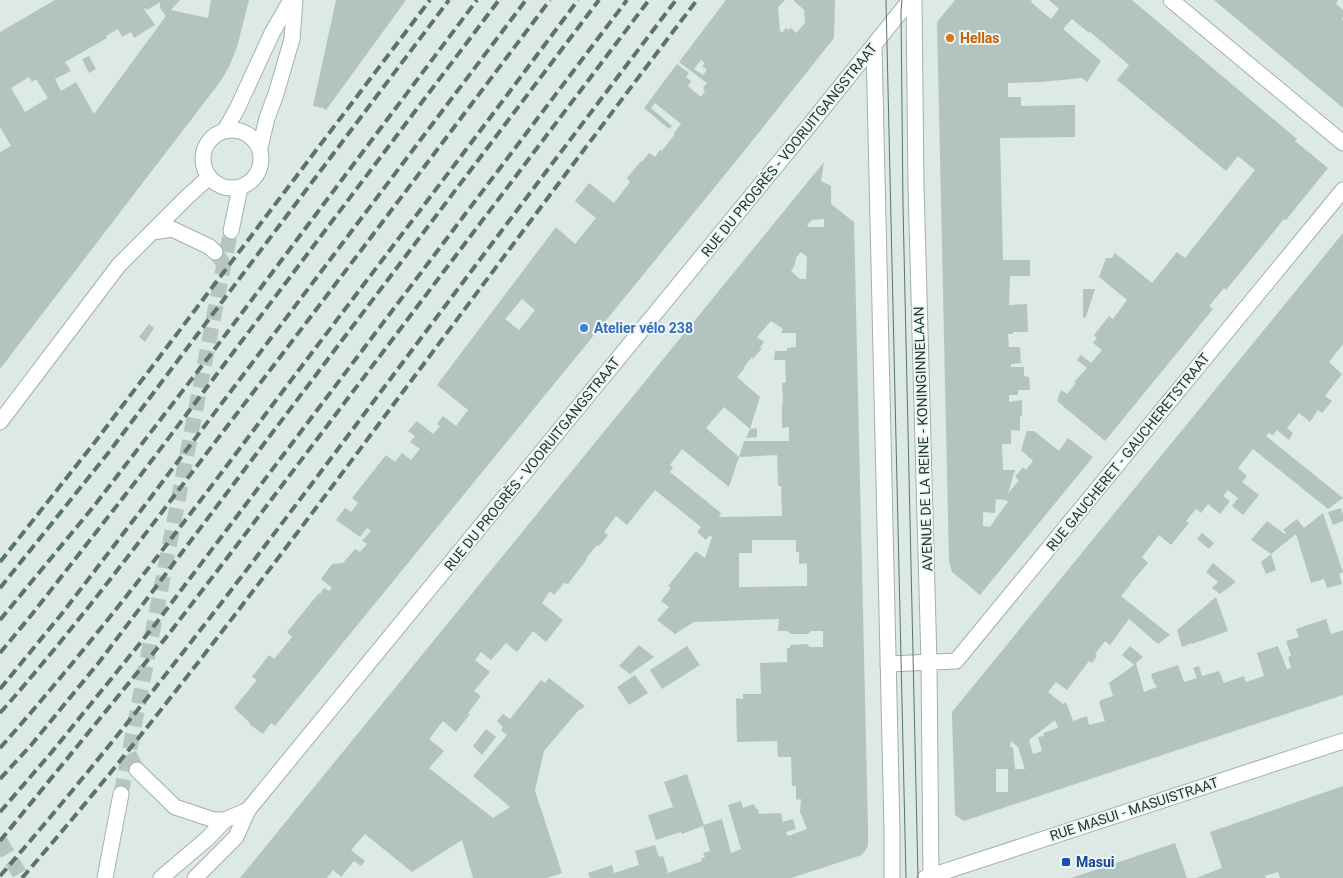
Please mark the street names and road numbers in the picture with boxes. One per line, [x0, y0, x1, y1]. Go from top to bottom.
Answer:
street label: RUE DU PROGRÈS - VOORUITGANGSTRAAT [697, 39, 881, 260]
street label: AVENUE DE LA REINE - KONINGINNELAAN [910, 306, 936, 572]
street label: RUE GAUCHERET - GAUCHERETSTRAAT [1043, 349, 1213, 554]
street label: RUE DU PROGRÈS - VOORUITGANGSTRAAT [440, 353, 624, 574]
street label: RUE MASUI - MASUISTRAAT [1048, 774, 1221, 844]

